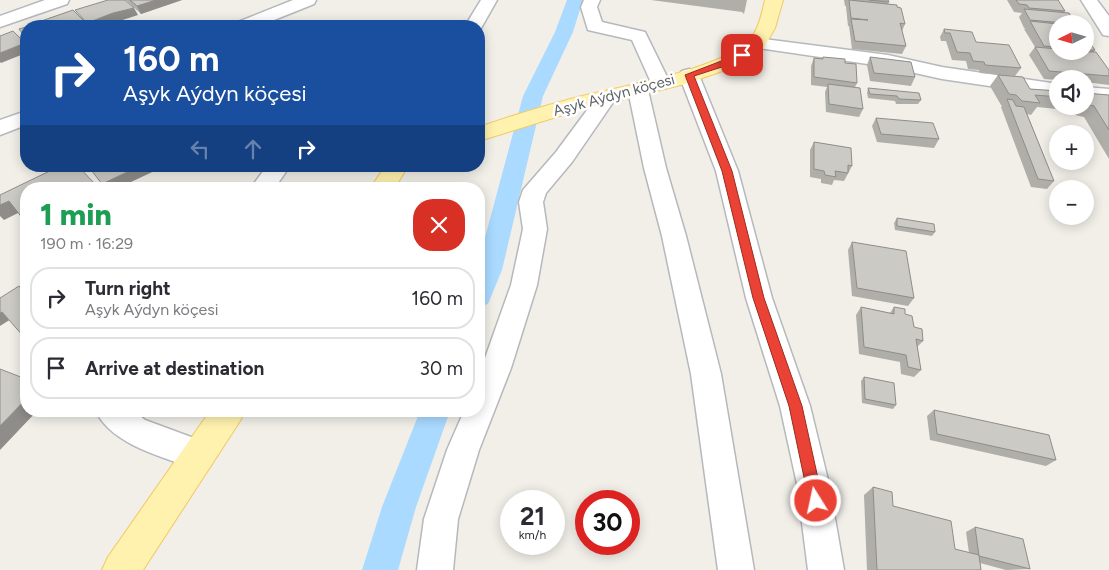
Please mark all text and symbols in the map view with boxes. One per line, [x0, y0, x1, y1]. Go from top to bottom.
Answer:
north arrow [1049, 15, 1094, 60]
map controls [1049, 15, 1094, 225]
pin [721, 34, 763, 76]
text: 160 m [123, 38, 220, 80]
icon: right [40, 40, 105, 105]
icon: arrive [728, 41, 756, 69]
street label: Aşyk Aýdyn köçesi [551, 70, 677, 120]
button: sound [1049, 70, 1094, 115]
text: Aşyk Aýdyn köçesi [123, 80, 307, 107]
button: + [1049, 125, 1094, 170]
icon: left [186, 135, 214, 163]
icon: ahead [239, 135, 267, 163]
icon: right [292, 135, 320, 163]
button: − [1049, 180, 1094, 225]
text: 1 min [40, 196, 112, 233]
button: close [413, 199, 465, 251]
text: 190 m · 16:29 [40, 234, 133, 253]
text: Turn right [85, 277, 171, 300]
icon: right [42, 284, 70, 312]
text: 160 m [411, 287, 463, 310]
text: Aşyk Aýdyn köçesi [85, 300, 218, 319]
icon: arrive [42, 354, 70, 382]
text: Arrive at destination [85, 357, 264, 380]
text: 30 m [420, 357, 463, 380]
position arrow [789, 474, 841, 526]
speed limit sign: 30 [575, 490, 640, 555]
text: 21 [520, 501, 545, 531]
text: km/h [519, 528, 546, 542]

